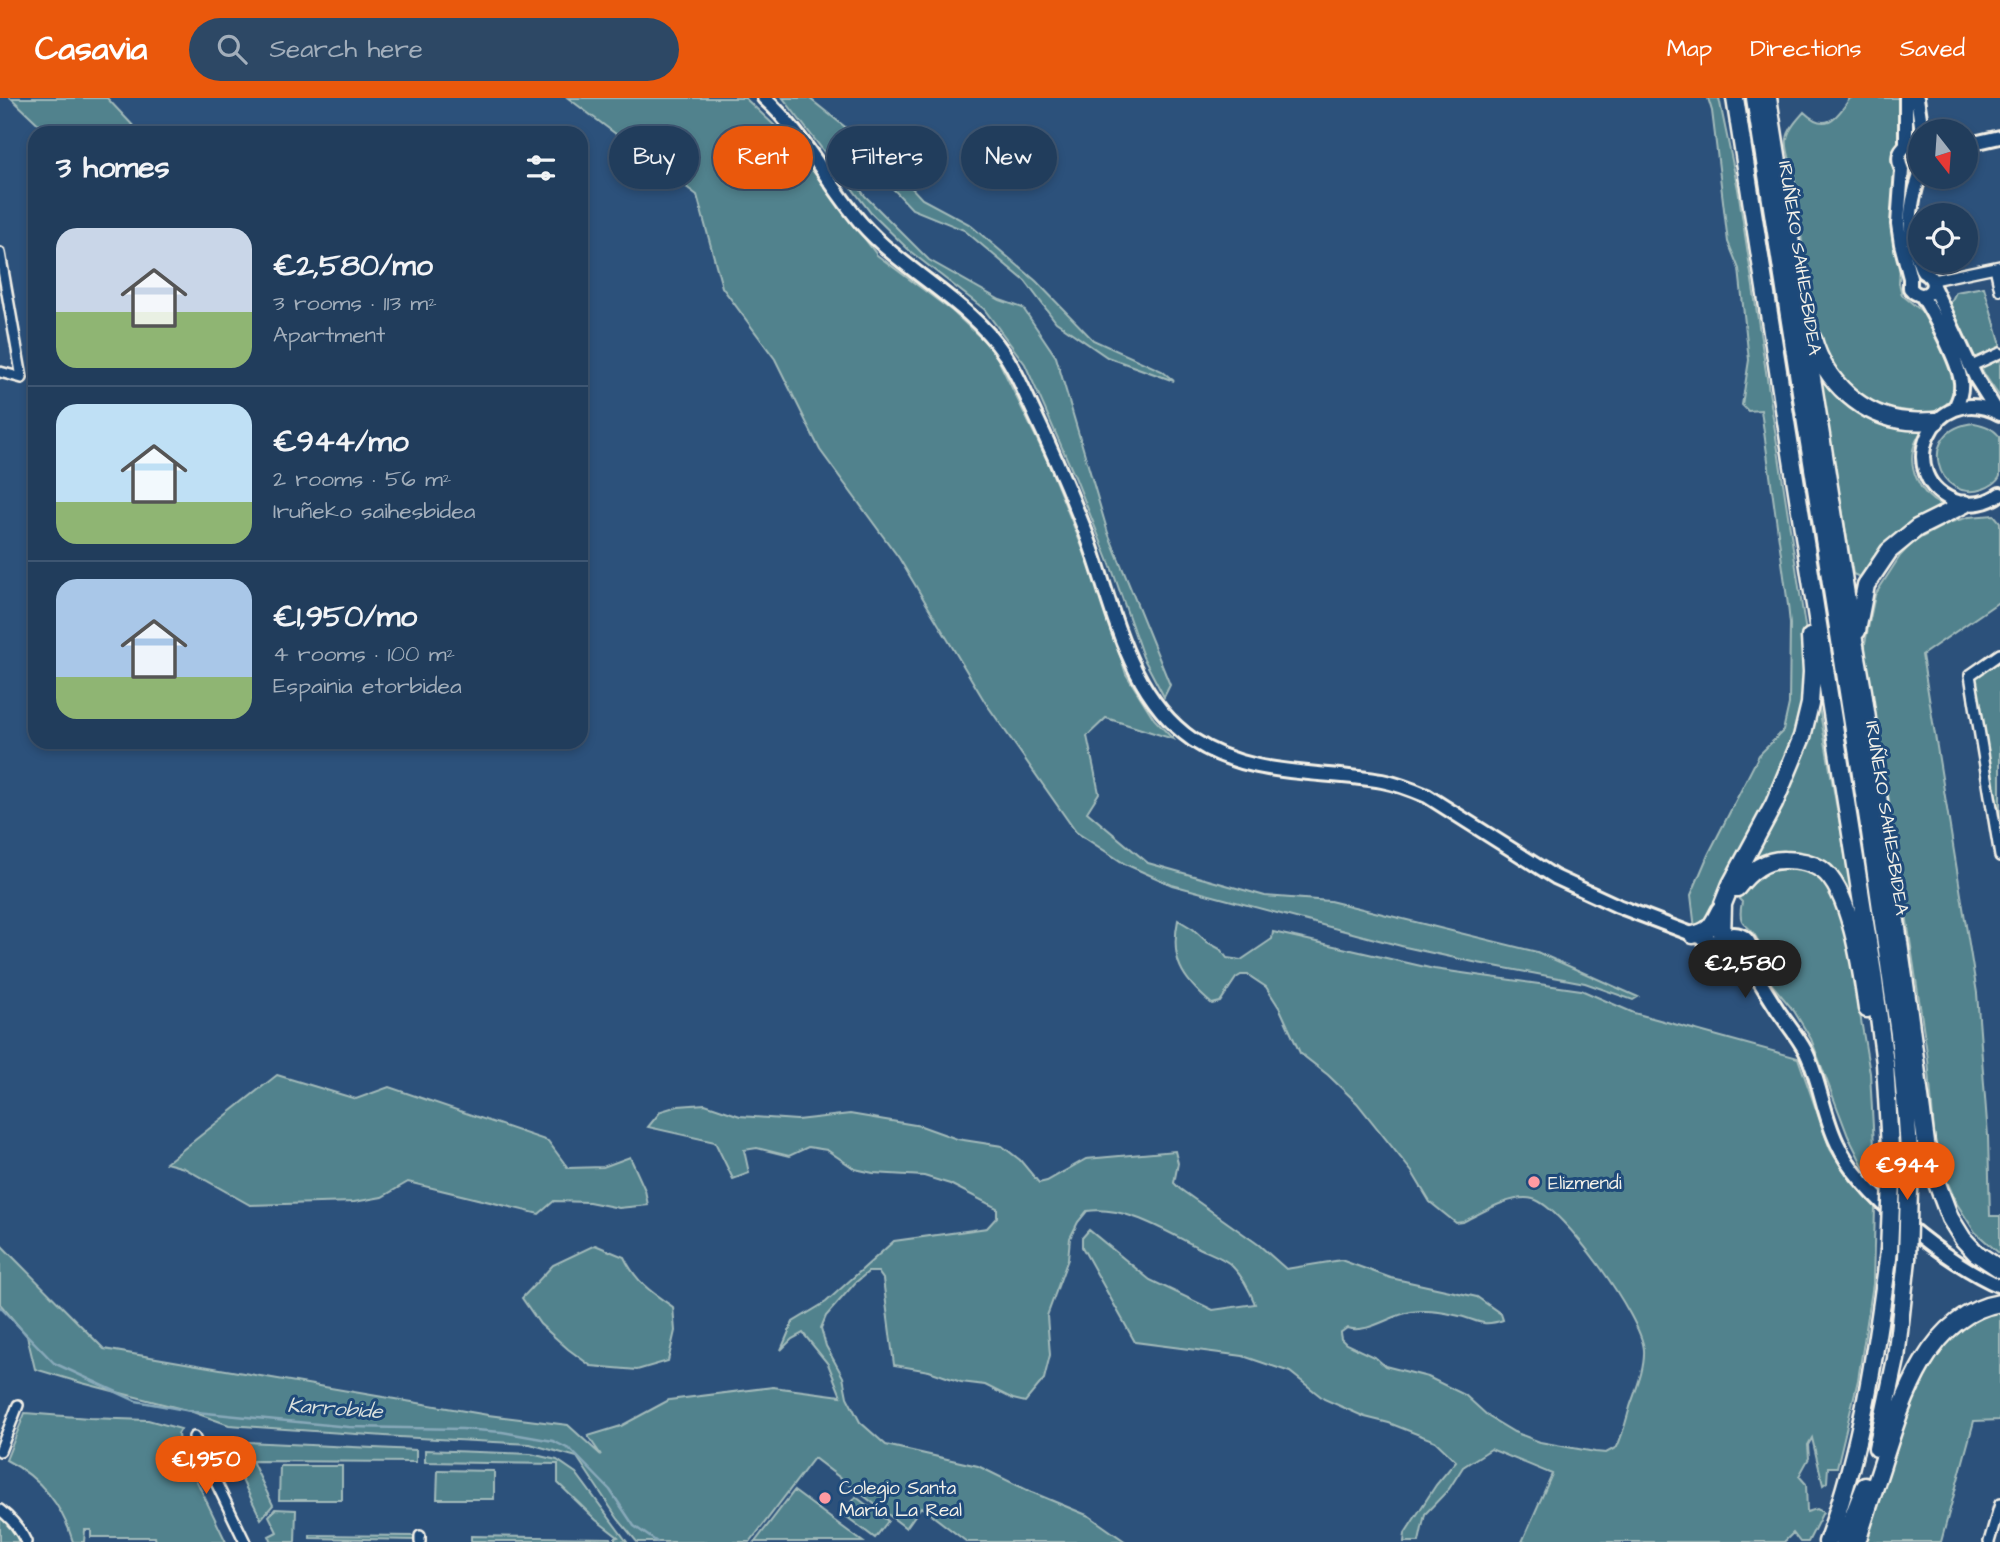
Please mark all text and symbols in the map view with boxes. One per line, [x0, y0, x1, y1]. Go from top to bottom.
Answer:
search box [189, 18, 679, 81]
text: Casavia [35, 26, 147, 72]
icon: search [213, 30, 251, 68]
text: Search here [269, 31, 423, 67]
text: Map [1667, 32, 1712, 66]
text: Directions [1750, 32, 1862, 66]
text: Saved [1900, 32, 1965, 66]
north arrow [1908, 119, 1978, 189]
map controls [1908, 119, 1978, 273]
chip: Buy [609, 126, 699, 189]
chip: Rent [713, 126, 813, 189]
chip: Filters [827, 126, 947, 189]
chip: New [961, 126, 1057, 189]
text: 3 homes [56, 147, 170, 189]
icon: filters [522, 149, 560, 187]
street label: IRUÑEKO SAIHESBIDEA [1771, 159, 1828, 357]
button: locate [1908, 203, 1978, 273]
text: €2,580/mo [273, 245, 433, 287]
icon: home [112, 256, 196, 340]
text: 3 rooms · 113 m² [273, 287, 437, 319]
text: Apartment [273, 319, 385, 351]
text: €944/mo [273, 421, 409, 463]
icon: home [112, 432, 196, 516]
text: 2 rooms · 56 m² [273, 463, 451, 495]
text: Iruñeko saihesbidea [273, 495, 476, 527]
text: €1,950/mo [273, 596, 417, 638]
icon: home [112, 607, 196, 691]
text: 4 rooms · 100 m² [273, 638, 455, 670]
text: Espainia etorbidea [273, 670, 462, 702]
street label: IRUÑEKO SAIHESBIDEA [1858, 719, 1915, 917]
pin: €2,580 [1688, 940, 1802, 1000]
text: €2,580 [1704, 947, 1786, 979]
pin: €944 [1866, 1142, 1948, 1202]
text: €944 [1876, 1149, 1938, 1181]
place label: Elizmendi [1548, 1170, 1622, 1197]
marker: Elizmendi [1526, 1174, 1542, 1190]
water label: Karrobide [286, 1391, 385, 1426]
pin: €1,950 [149, 1436, 263, 1496]
text: €1,950 [171, 1443, 241, 1475]
place label: Colegio Santa María La Real [839, 1475, 962, 1524]
marker: Colegio Santa María La Real [817, 1490, 833, 1506]

